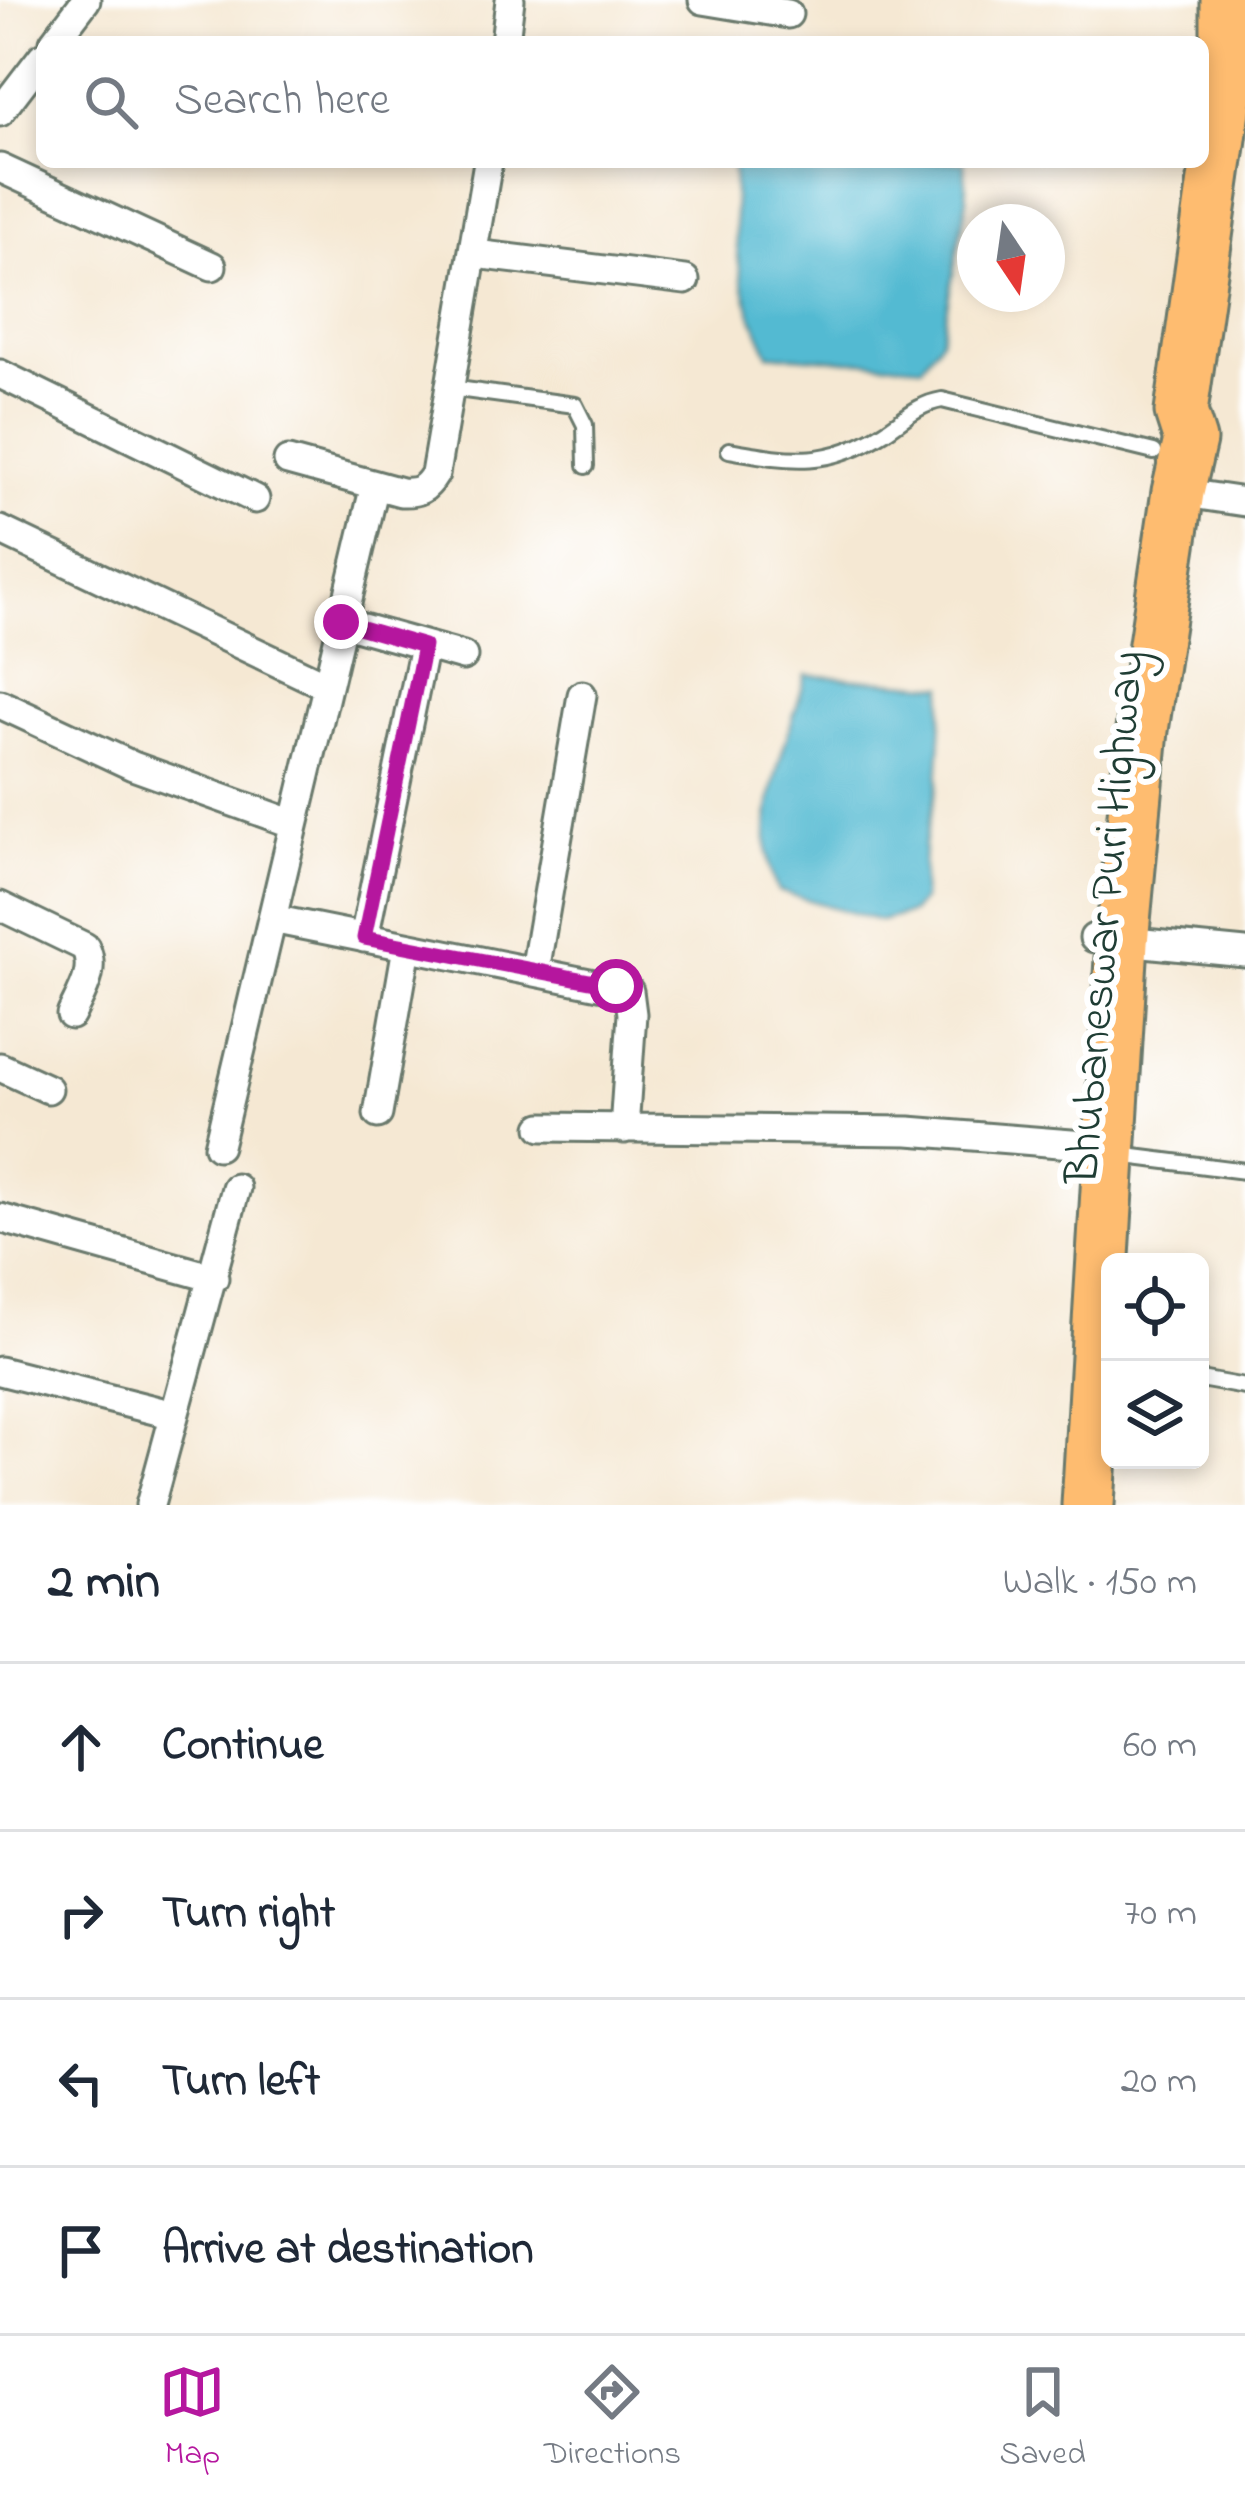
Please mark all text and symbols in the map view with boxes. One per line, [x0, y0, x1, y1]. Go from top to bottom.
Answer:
search box [36, 36, 1209, 168]
icon: search [78, 69, 144, 135]
text: Search here [174, 69, 390, 135]
north arrow [957, 204, 1065, 312]
route end [314, 595, 368, 649]
street label: Bhubaneswar Puri Highway [1049, 648, 1166, 1188]
route start [589, 959, 643, 1013]
map controls [1101, 1253, 1209, 1469]
button: locate [1101, 1253, 1209, 1361]
button: layers [1101, 1361, 1209, 1469]
text: 2 min [48, 1546, 160, 1621]
text: Walk · 150 m [1003, 1555, 1197, 1612]
icon: ahead [48, 1714, 114, 1780]
text: Continue [162, 1714, 323, 1780]
text: 60 m [1123, 1718, 1197, 1775]
icon: right [48, 1882, 114, 1948]
text: Turn right [162, 1882, 335, 1948]
text: 70 m [1124, 1886, 1197, 1943]
icon: left [48, 2050, 114, 2116]
text: Turn left [162, 2050, 320, 2116]
text: 20 m [1121, 2054, 1197, 2111]
icon: arrive [48, 2218, 114, 2284]
text: Arrive at destination [162, 2218, 533, 2284]
tab: Map [159, 2359, 225, 2479]
tab: Directions [544, 2359, 681, 2479]
tab: Saved [1000, 2359, 1086, 2479]

